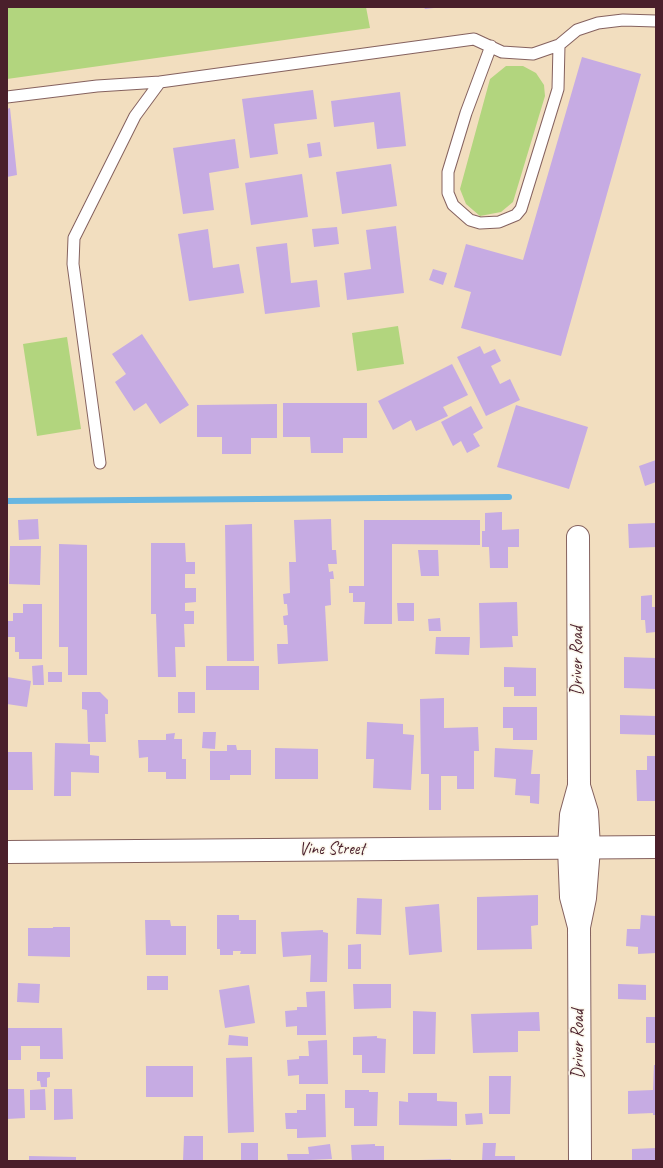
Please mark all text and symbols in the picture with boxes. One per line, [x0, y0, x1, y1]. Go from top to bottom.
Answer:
street label: Driver Road [568, 626, 588, 696]
street label: Vine Street [299, 840, 365, 860]
street label: Driver Road [569, 1009, 589, 1079]

